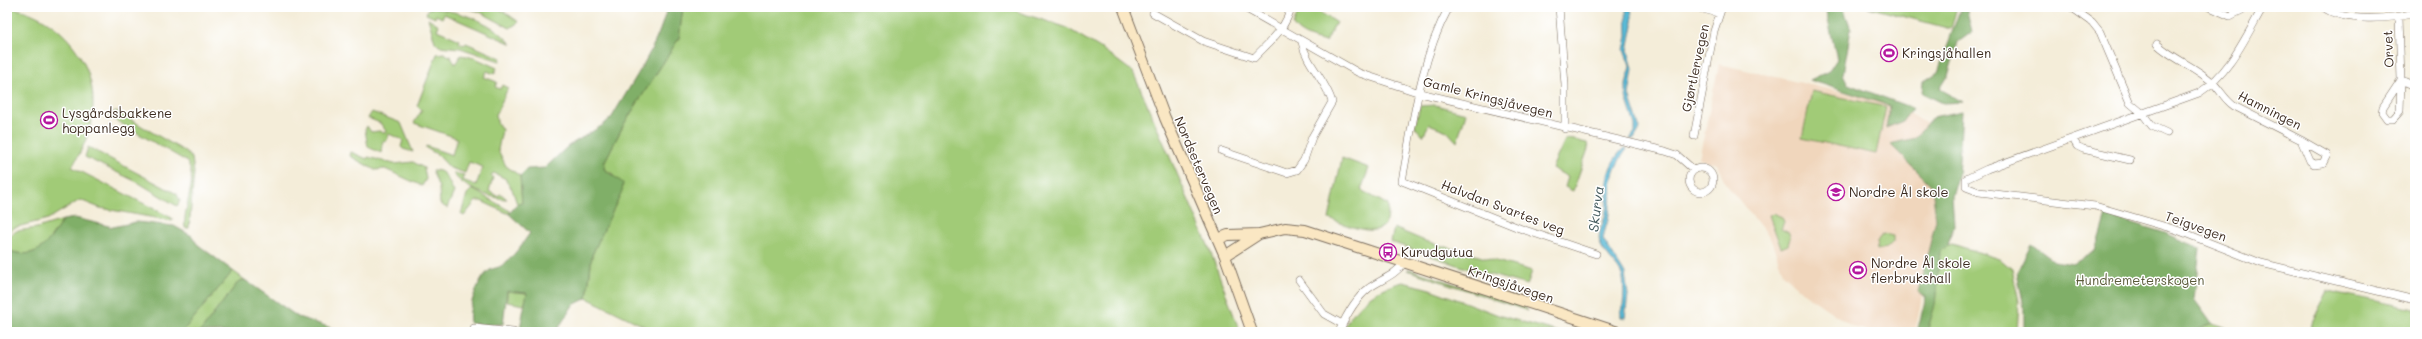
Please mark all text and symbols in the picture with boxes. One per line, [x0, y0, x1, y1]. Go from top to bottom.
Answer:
street label: Gjørtlervegen [1677, 22, 1712, 113]
street label: Orvet [2378, 30, 2397, 68]
sports icon: Kringsjåhallen [1879, 43, 1899, 63]
place label: Kringsjåhallen [1902, 44, 1991, 61]
street label: Gamle Kringsjåvegen [1421, 72, 1555, 121]
street label: Hamningen [2236, 86, 2305, 133]
place label: Lysgårdsbakkene hoppanlegg [62, 104, 172, 136]
sports icon: Lysgårdsbakkene hoppanlegg [39, 110, 59, 130]
street label: Nordsetervegen [1171, 113, 1228, 216]
street label: Halvdan Svartes veg [1439, 175, 1567, 238]
school or university icon: Nordre Ål skole [1826, 182, 1846, 202]
place label: Nordre Ål skole [1849, 183, 1948, 200]
water label: Skurva [1583, 185, 1608, 233]
street label: Teigvegen [2163, 207, 2229, 245]
bus stop icon: Kurudgutua [1378, 242, 1398, 262]
place label: Kurudgutua [1401, 243, 1473, 260]
place label: Nordre Ål skole flerbrukshall [1871, 254, 1970, 286]
sports icon: Nordre Ål skole flerbrukshall [1848, 260, 1868, 280]
street label: Kringsjåvegen [1466, 261, 1556, 306]
park label: Hundremeterskogen [2076, 271, 2204, 288]

